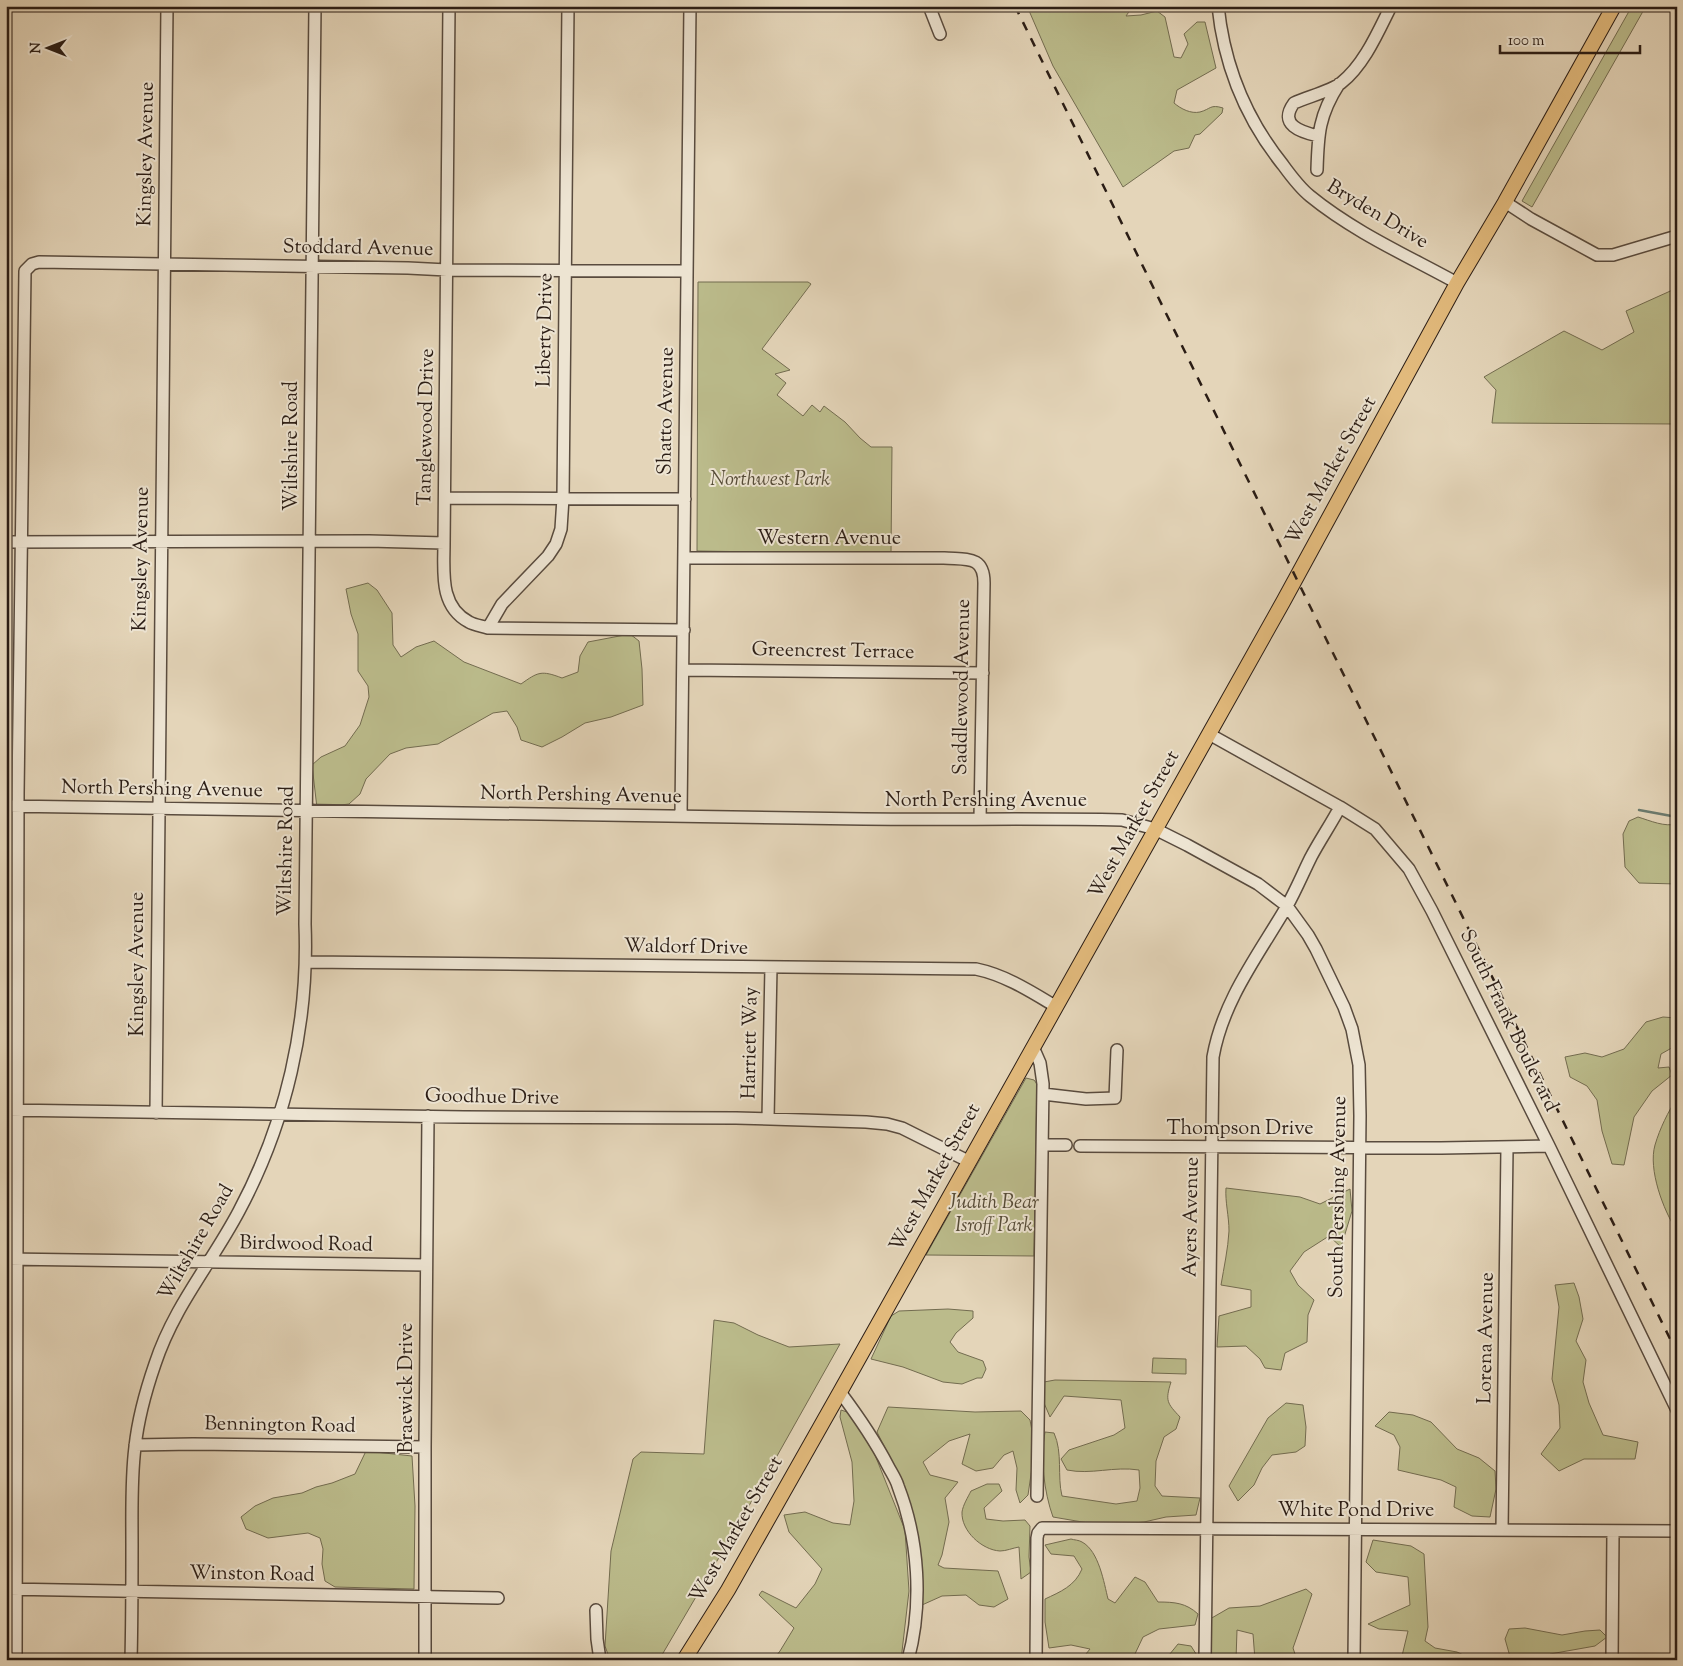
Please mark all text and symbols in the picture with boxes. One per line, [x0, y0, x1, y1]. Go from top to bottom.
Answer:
north arrow [22, 22, 72, 72]
scale bar [1500, 22, 1640, 54]
text: 100 m [1508, 31, 1545, 52]
text: N [27, 42, 47, 54]
street label: Kingsley Avenue [131, 81, 163, 227]
street label: Bryden Drive [1321, 173, 1433, 257]
street label: Stoddard Avenue [282, 233, 434, 265]
street label: Liberty Drive [531, 273, 561, 387]
street label: Shatto Avenue [651, 347, 683, 475]
street label: Tanglewood Drive [411, 348, 443, 506]
street label: Wiltshire Road [278, 381, 307, 511]
street label: West Market Street [1279, 391, 1385, 551]
park label: Northwest Park [710, 466, 830, 495]
street label: Kingsley Avenue [126, 486, 158, 632]
street label: Western Avenue [757, 525, 901, 554]
street label: Saddlewood Avenue [947, 599, 979, 775]
street label: Greencrest Terrace [751, 636, 915, 668]
street label: West Market Street [1082, 745, 1188, 905]
street label: North Pershing Avenue [61, 774, 263, 806]
street label: North Pershing Avenue [480, 780, 682, 812]
street label: Wiltshire Road [271, 786, 303, 916]
street label: North Pershing Avenue [885, 787, 1087, 816]
street label: Kingsley Avenue [124, 892, 153, 1036]
street label: South Frank Boulevard [1451, 925, 1565, 1117]
street label: Waldorf Drive [624, 932, 748, 964]
street label: Harriett Way [736, 987, 766, 1099]
street label: Goodhue Drive [425, 1082, 559, 1114]
street label: South Pershing Avenue [1323, 1096, 1355, 1298]
street label: West Market Street [883, 1098, 989, 1258]
street label: Thompson Drive [1167, 1115, 1313, 1144]
street label: Ayers Avenue [1176, 1157, 1208, 1277]
street label: Wiltshire Road [152, 1179, 242, 1307]
park label: Judith Bear Isroff Park [948, 1189, 1039, 1241]
street label: Birdwood Road [239, 1229, 373, 1261]
street label: Lorena Avenue [1471, 1272, 1503, 1404]
street label: Braewick Drive [393, 1323, 422, 1453]
street label: Bennington Road [204, 1410, 356, 1442]
street label: West Market Street [683, 1451, 791, 1609]
street label: White Pond Drive [1278, 1497, 1434, 1526]
street label: Winston Road [189, 1559, 315, 1591]

